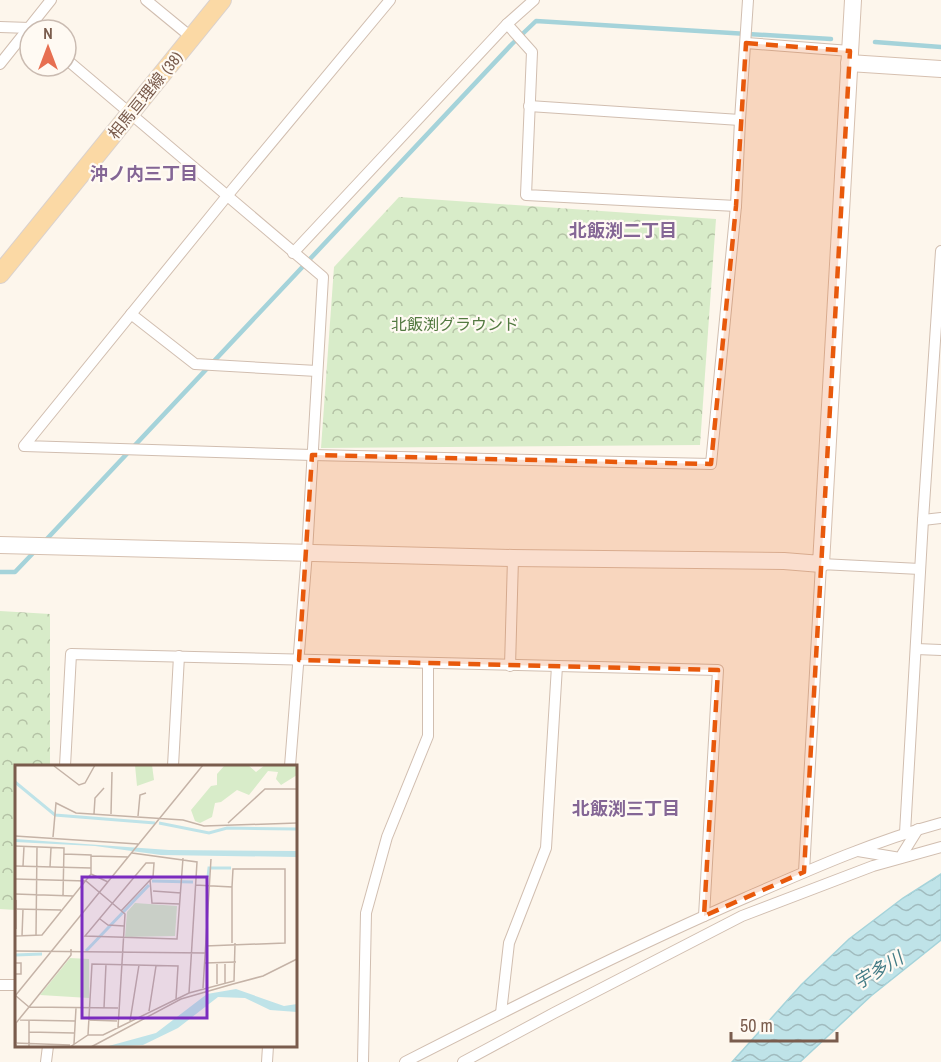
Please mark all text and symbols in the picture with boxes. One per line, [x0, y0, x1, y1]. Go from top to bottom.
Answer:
north arrow [18, 18, 78, 78]
text: N [43, 22, 53, 44]
street label: 相馬亘理線 (38) [103, 47, 187, 143]
district label: 沖ノ内三丁目 [90, 161, 198, 186]
district label: 北飯渕二丁目 [569, 218, 677, 243]
park label: 北飯渕グラウンド [391, 313, 519, 335]
inset map [15, 765, 297, 1047]
district label: 北飯渕三丁目 [572, 796, 680, 821]
water label: 宇多川 [848, 944, 909, 995]
scale bar [731, 1005, 838, 1043]
text: 50 m [740, 1013, 773, 1038]

